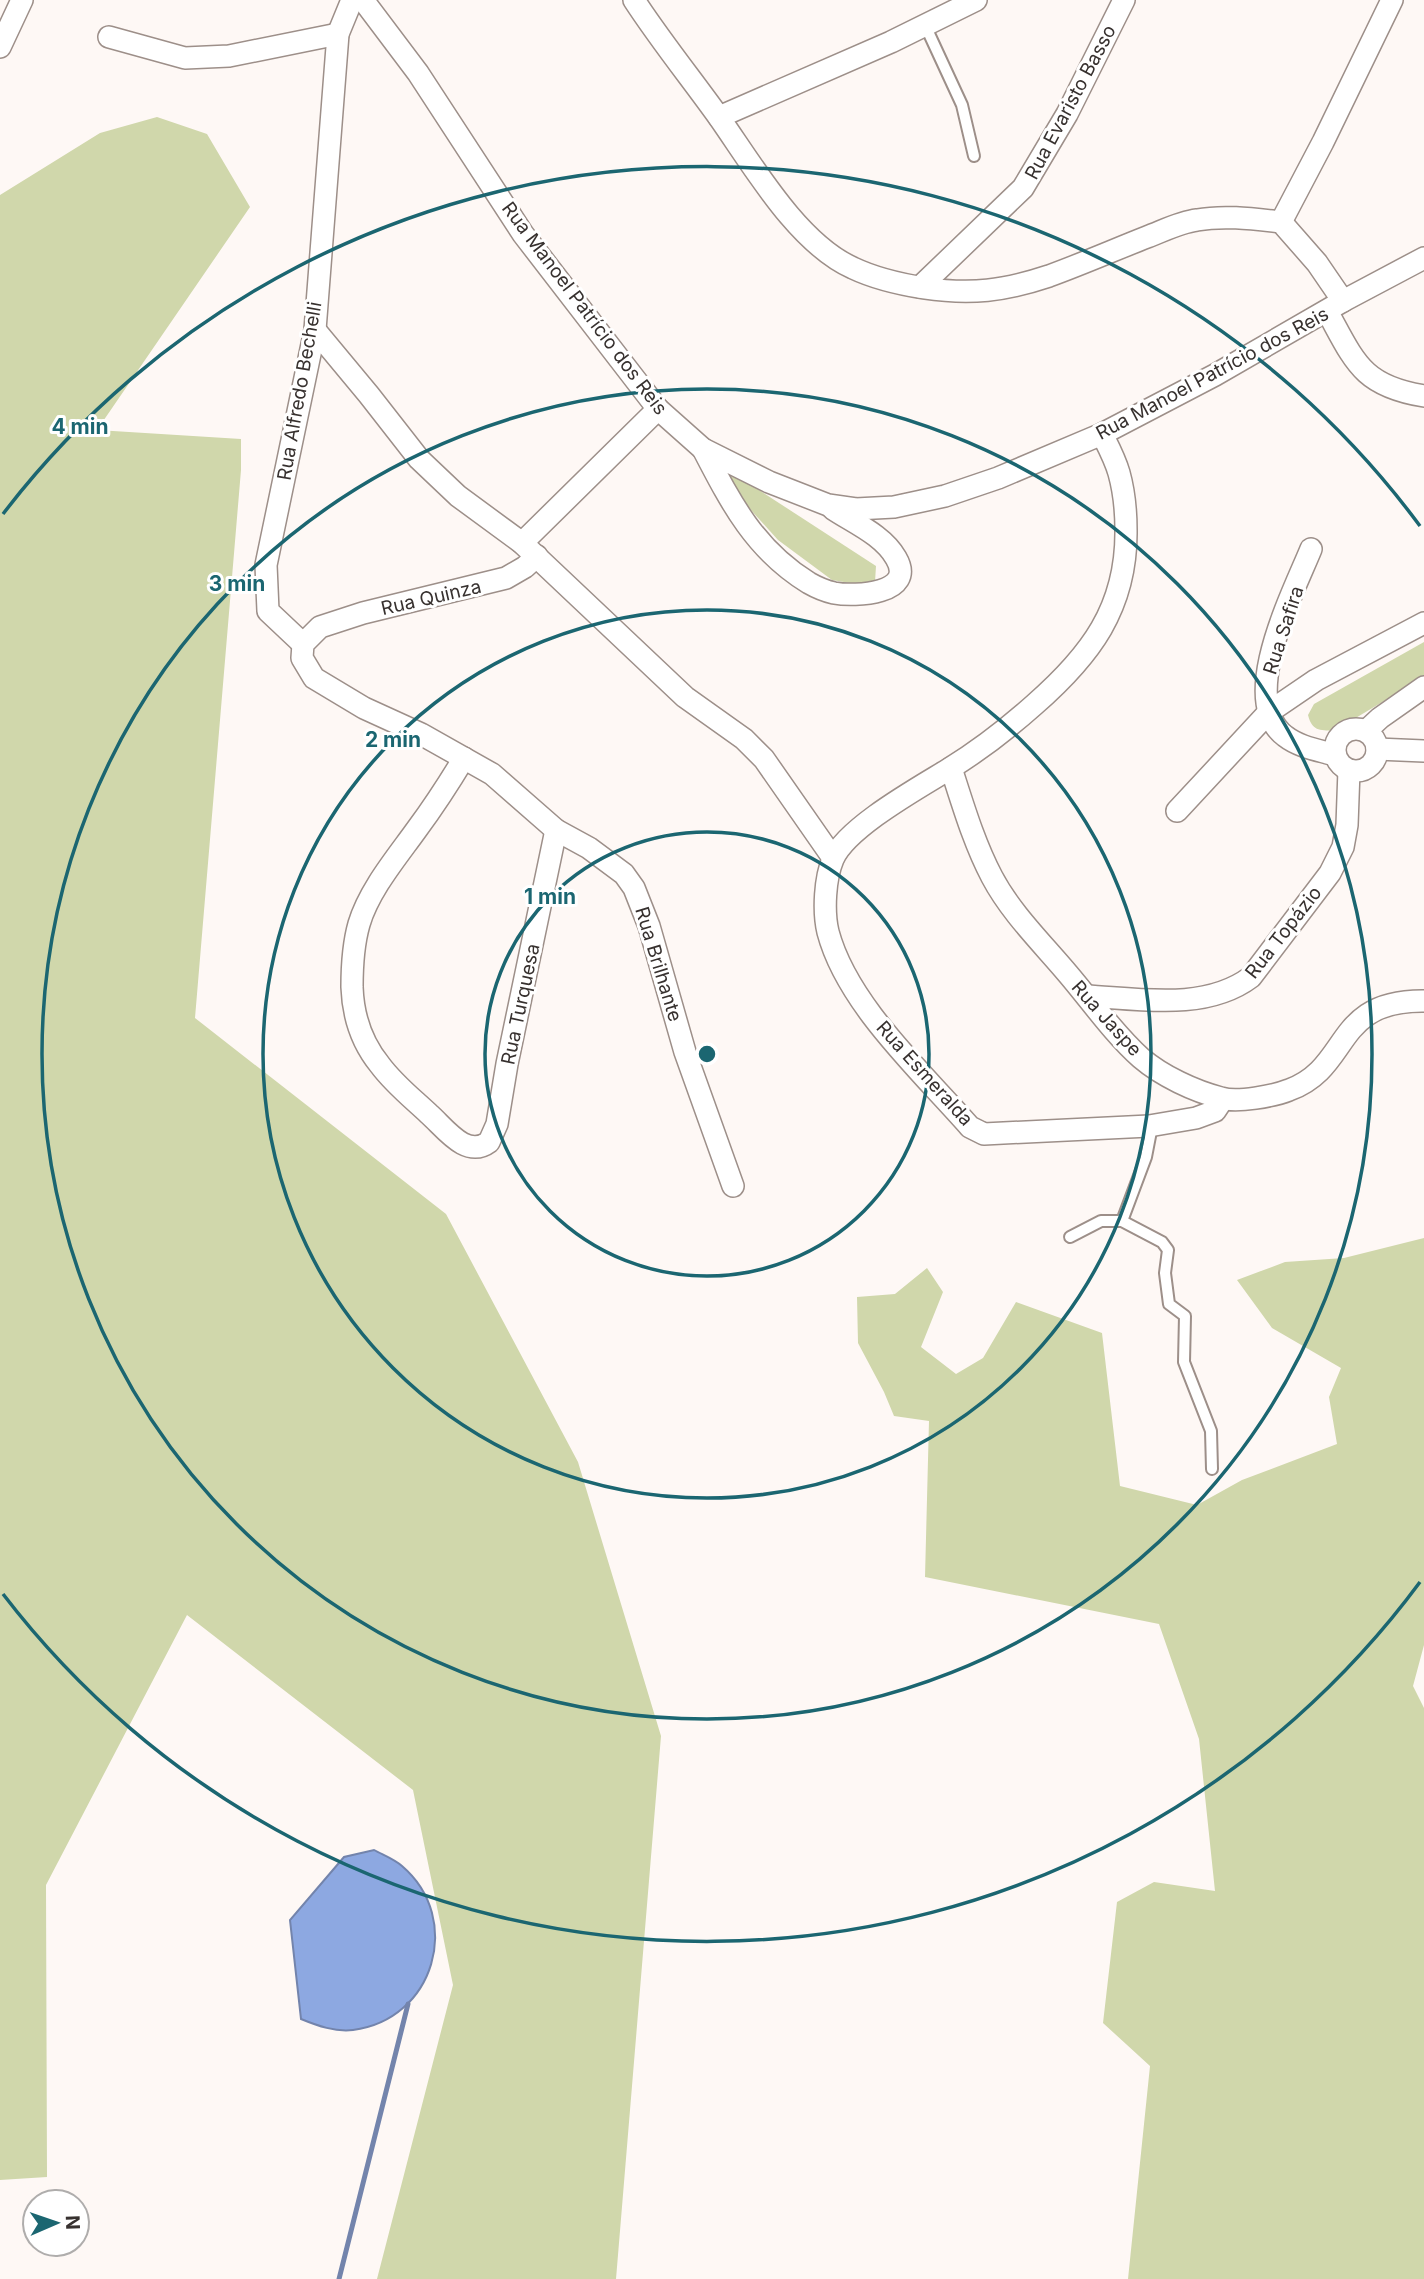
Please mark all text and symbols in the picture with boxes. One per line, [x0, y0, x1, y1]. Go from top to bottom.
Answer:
street label: Rua Evaristo Basso [1020, 21, 1121, 183]
street label: Rua Manoel Patrício dos Reis [497, 197, 672, 419]
street label: Rua Alfredo Bechelli [272, 300, 327, 482]
street label: Rua Manoel Patrício dos Reis [1092, 302, 1333, 445]
text: 4 min [51, 414, 109, 439]
text: 3 min [209, 571, 265, 596]
street label: Rua Quinza [379, 575, 484, 620]
street label: Rua Safira [1258, 583, 1309, 677]
text: 2 min [365, 727, 421, 752]
street label: Rua Topázio [1240, 882, 1327, 983]
text: 1 min [524, 884, 576, 909]
street label: Rua Brilhante [630, 904, 687, 1024]
street label: Rua Turquesa [496, 942, 545, 1067]
street label: Rua Jaspe [1067, 976, 1147, 1061]
street label: Rua Esmeralda [871, 1016, 978, 1131]
centre of rings [695, 1042, 719, 1066]
north arrow [21, 2188, 91, 2258]
text: N [61, 2215, 84, 2230]

